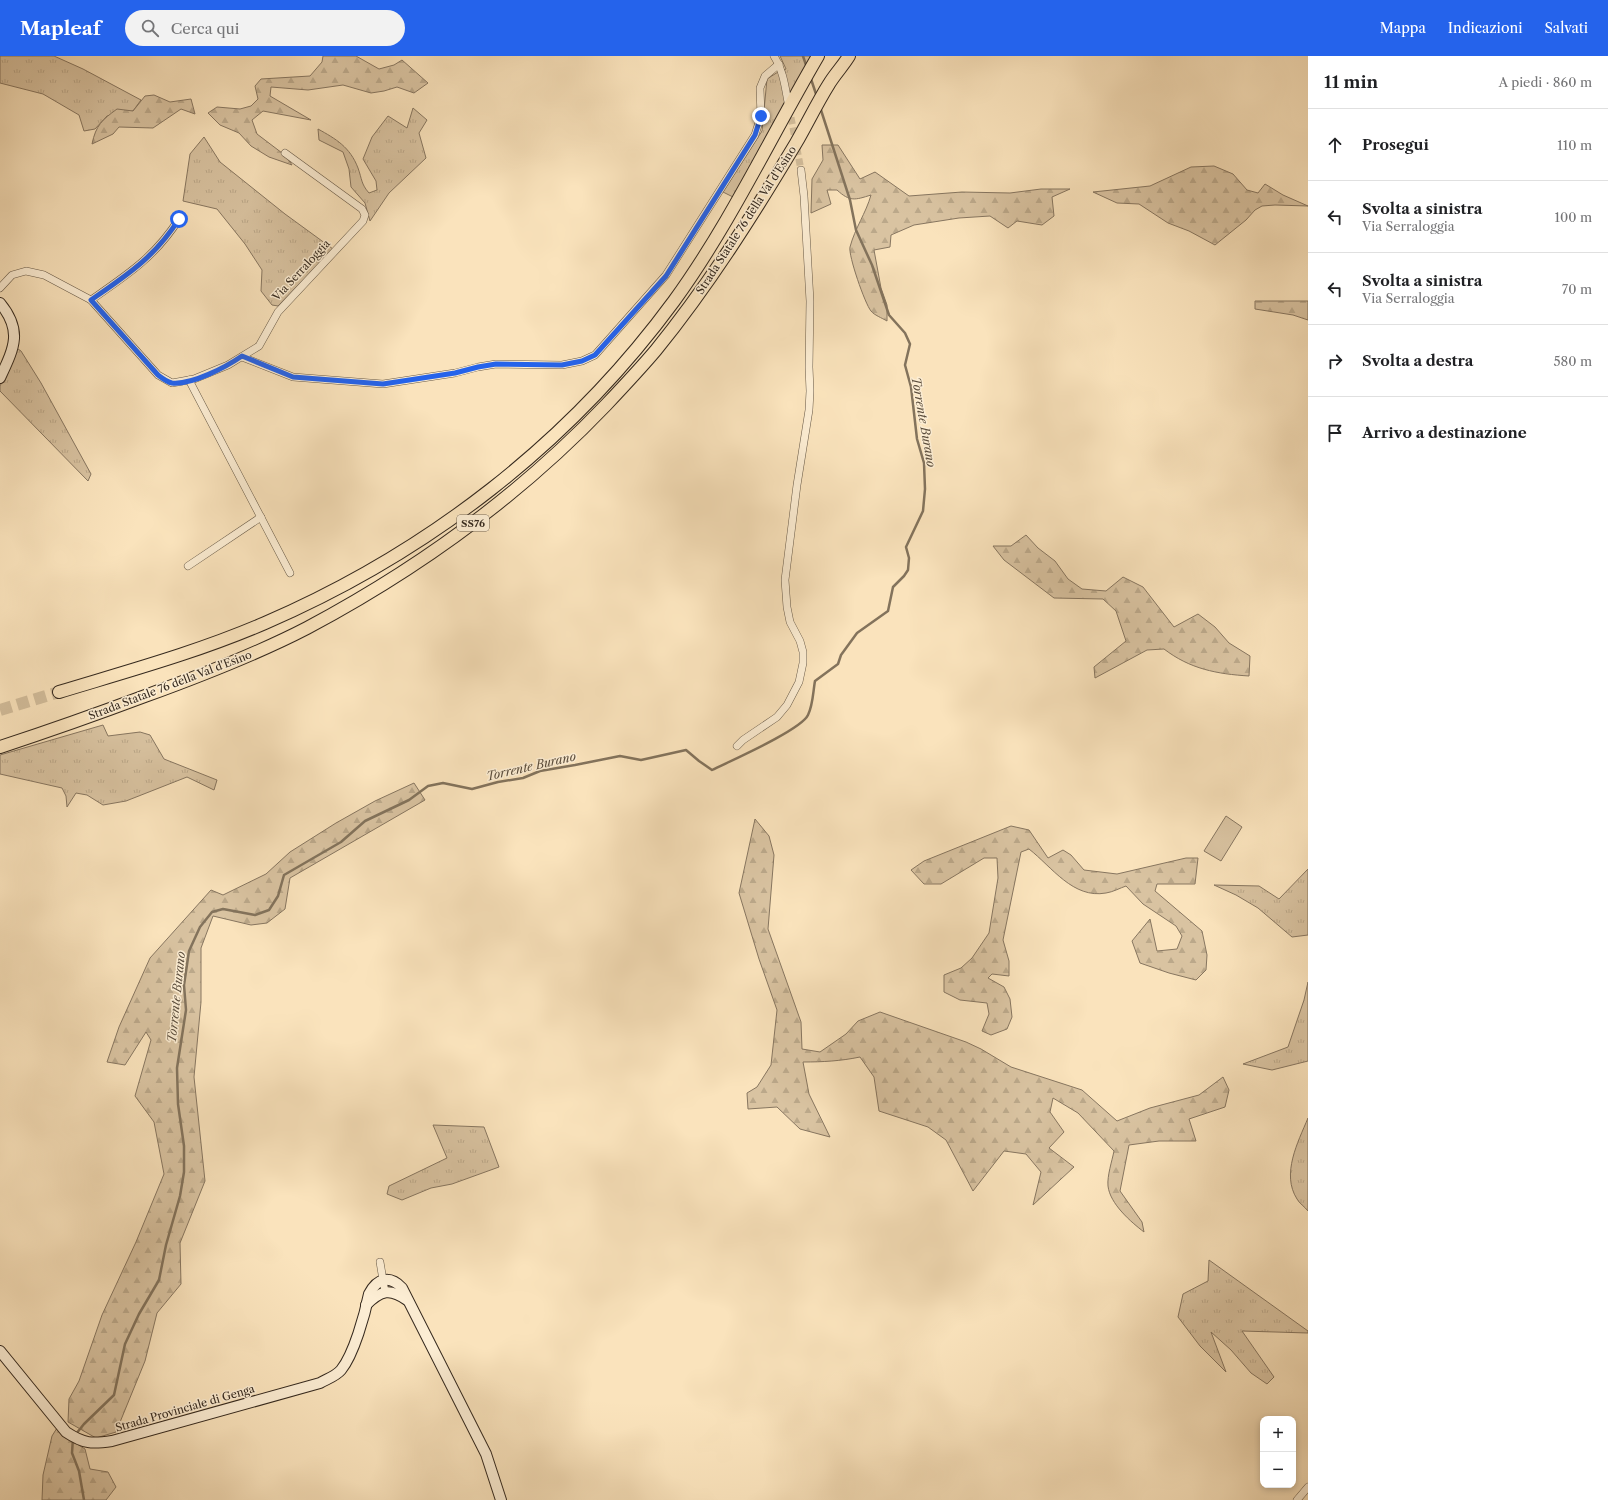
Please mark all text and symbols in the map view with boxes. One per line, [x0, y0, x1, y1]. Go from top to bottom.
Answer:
search box [125, 10, 405, 46]
text: Mapleaf [20, 17, 101, 40]
icon: search [139, 17, 161, 39]
text: Cerca qui [171, 19, 239, 38]
text: Mappa [1380, 19, 1426, 37]
text: Indicazioni [1448, 19, 1523, 37]
text: Salvati [1545, 19, 1588, 37]
text: 11 min [1324, 72, 1378, 92]
text: A piedi · 860 m [1499, 74, 1592, 90]
route end [752, 107, 770, 125]
icon: ahead [1324, 134, 1346, 156]
text: Prosegui [1362, 135, 1429, 154]
text: 110 m [1557, 137, 1592, 153]
street label: Strada Statale 76 della Val d'Esino [693, 143, 799, 297]
text: Svolta a sinistra [1362, 199, 1482, 218]
icon: left [1324, 206, 1346, 228]
text: 100 m [1554, 209, 1592, 225]
route start [170, 210, 188, 228]
text: Via Serraloggia [1362, 218, 1455, 234]
street label: Via Serraloggia [268, 236, 333, 304]
text: Svolta a sinistra [1362, 271, 1482, 290]
icon: left [1324, 278, 1346, 300]
text: 70 m [1562, 281, 1592, 297]
text: Via Serraloggia [1362, 290, 1455, 306]
icon: right [1324, 350, 1346, 372]
text: Svolta a destra [1362, 351, 1473, 370]
text: 580 m [1553, 353, 1592, 369]
water label: Torrente Burano [909, 376, 939, 469]
icon: arrive [1324, 422, 1346, 444]
text: Arrivo a destinazione [1362, 423, 1527, 442]
road number: SS76 [457, 515, 489, 531]
street label: Strada Statale 76 della Val d'Esino [86, 647, 254, 723]
water label: Torrente Burano [485, 748, 578, 784]
water label: Torrente Burano [164, 950, 188, 1043]
street label: Strada Provinciale di Genga [114, 1381, 256, 1435]
map controls [1260, 1416, 1296, 1488]
button: + [1260, 1416, 1296, 1452]
button: − [1260, 1452, 1296, 1488]

